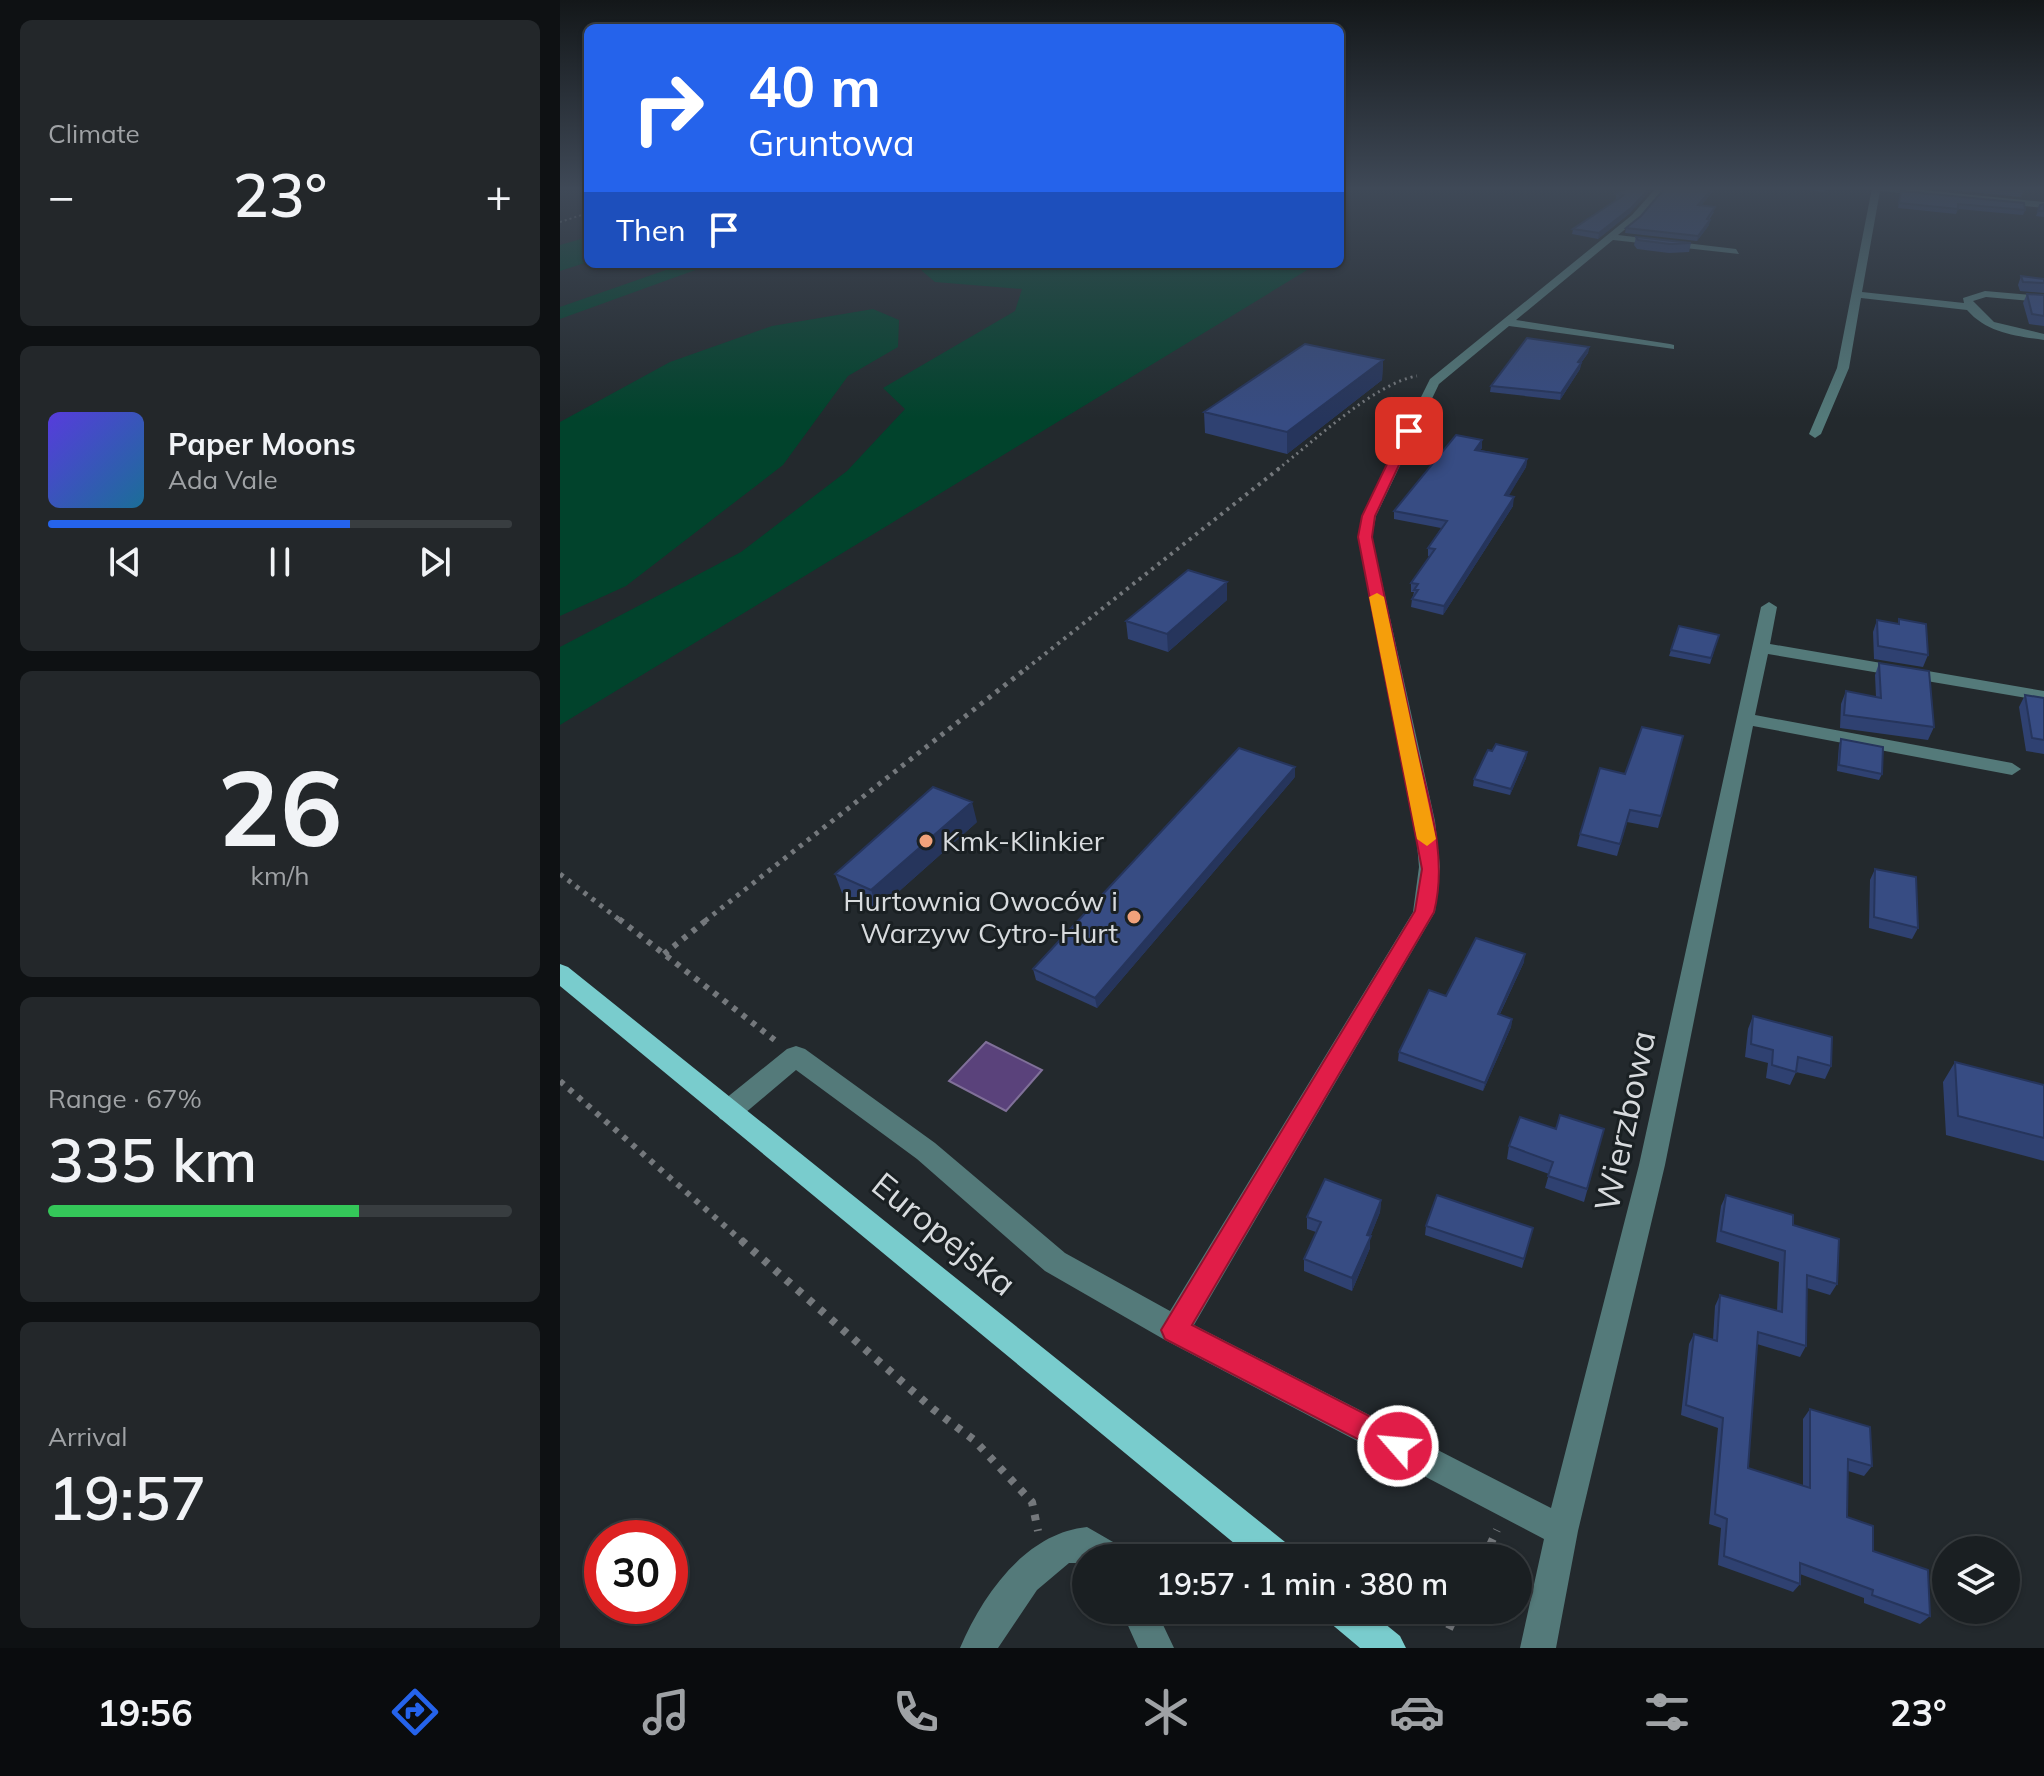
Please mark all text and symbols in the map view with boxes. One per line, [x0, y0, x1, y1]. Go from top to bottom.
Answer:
text: 40 m [748, 51, 881, 121]
icon: right [616, 56, 720, 160]
text: Climate [48, 117, 140, 150]
text: Gruntowa [748, 120, 915, 165]
text: 23° [233, 157, 327, 232]
text: − [48, 168, 74, 223]
text: + [486, 168, 512, 223]
icon: arrive [702, 208, 746, 252]
text: Then [616, 211, 686, 249]
pin [1375, 397, 1443, 465]
icon: arrive [1387, 409, 1431, 453]
text: Paper Moons [168, 425, 356, 463]
text: Ada Vale [168, 463, 278, 496]
icon: previous [103, 540, 147, 584]
icon: pause [258, 540, 302, 584]
icon: next [413, 540, 457, 584]
text: 26 [218, 741, 342, 872]
place label: Kmk-Klinkier [942, 823, 1105, 858]
marker: Kmk-Klinkier [917, 832, 935, 850]
text: km/h [251, 859, 309, 892]
place label: Hurtownia Owoców i Warzyw Cytro-Hurt [843, 883, 1118, 950]
marker: Hurtownia Owoców i Warzyw Cytro-Hurt [1125, 908, 1143, 926]
street label: Wierzbowa [1584, 1027, 1665, 1215]
text: Range · 67% [48, 1082, 202, 1115]
text: 335 km [48, 1122, 257, 1197]
street label: Europejska [864, 1163, 1025, 1305]
position arrow [1356, 1404, 1440, 1488]
text: Arrival [48, 1420, 128, 1453]
text: 19:57 [48, 1460, 206, 1535]
speed limit sign: 30 [584, 1520, 688, 1624]
map controls [1932, 1536, 2020, 1624]
button: layers [1932, 1536, 2020, 1624]
text: 19:57 · 1 min · 380 m [1156, 1565, 1448, 1603]
icon: directions [387, 1684, 443, 1740]
icon: music [638, 1684, 694, 1740]
icon: phone [888, 1684, 944, 1740]
icon: climate [1138, 1684, 1194, 1740]
icon: car [1389, 1684, 1445, 1740]
icon: filters [1639, 1684, 1695, 1740]
text: 19:56 [97, 1690, 193, 1735]
text: 23° [1890, 1690, 1947, 1735]

